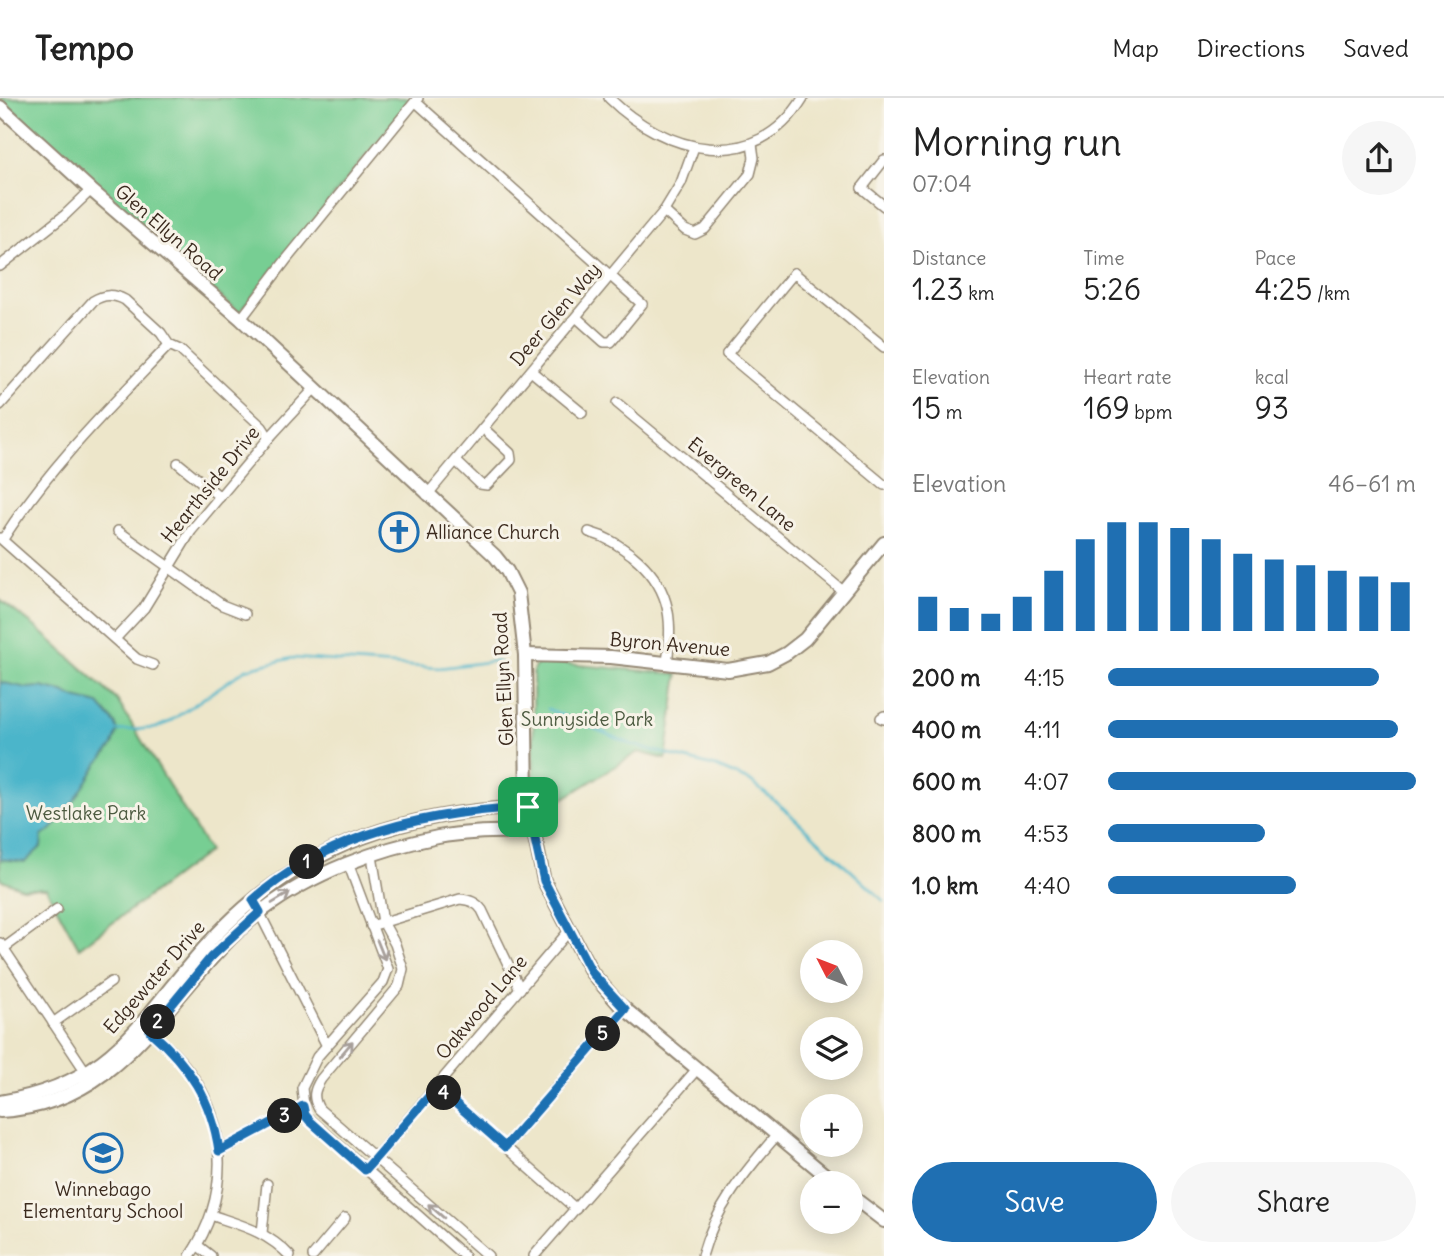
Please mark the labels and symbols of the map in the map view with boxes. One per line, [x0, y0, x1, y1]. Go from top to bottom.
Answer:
street label: Glen Ellyn Road [110, 179, 228, 285]
street label: Deer Glen Way [505, 257, 605, 371]
street label: Hearthside Drive [156, 421, 264, 547]
street label: Evergreen Lane [683, 432, 801, 536]
church icon: Alliance Church [378, 511, 420, 553]
place label: Alliance Church [426, 520, 560, 544]
street label: Glen Ellyn Road [488, 611, 518, 747]
street label: Byron Avenue [609, 627, 731, 661]
park label: Sunnyside Park [521, 707, 653, 731]
pin [498, 777, 558, 837]
park label: Westlake Park [26, 801, 147, 825]
pin: 1 [290, 844, 324, 880]
one-way arrow [270, 891, 290, 905]
street label: Edgewater Drive [98, 915, 210, 1039]
one-way arrow [375, 939, 388, 961]
north arrow [800, 940, 863, 1003]
street label: Oakwood Lane [430, 950, 532, 1064]
pin: 2 [140, 1004, 176, 1040]
pin: 5 [586, 1016, 620, 1052]
one-way arrow [338, 1040, 354, 1058]
pin: 4 [426, 1076, 462, 1110]
pin: 3 [268, 1098, 302, 1134]
school or university icon: Winnebago Elementary School [82, 1132, 124, 1174]
place label: Winnebago Elementary School [23, 1177, 183, 1223]
one-way arrow [427, 1203, 445, 1219]

